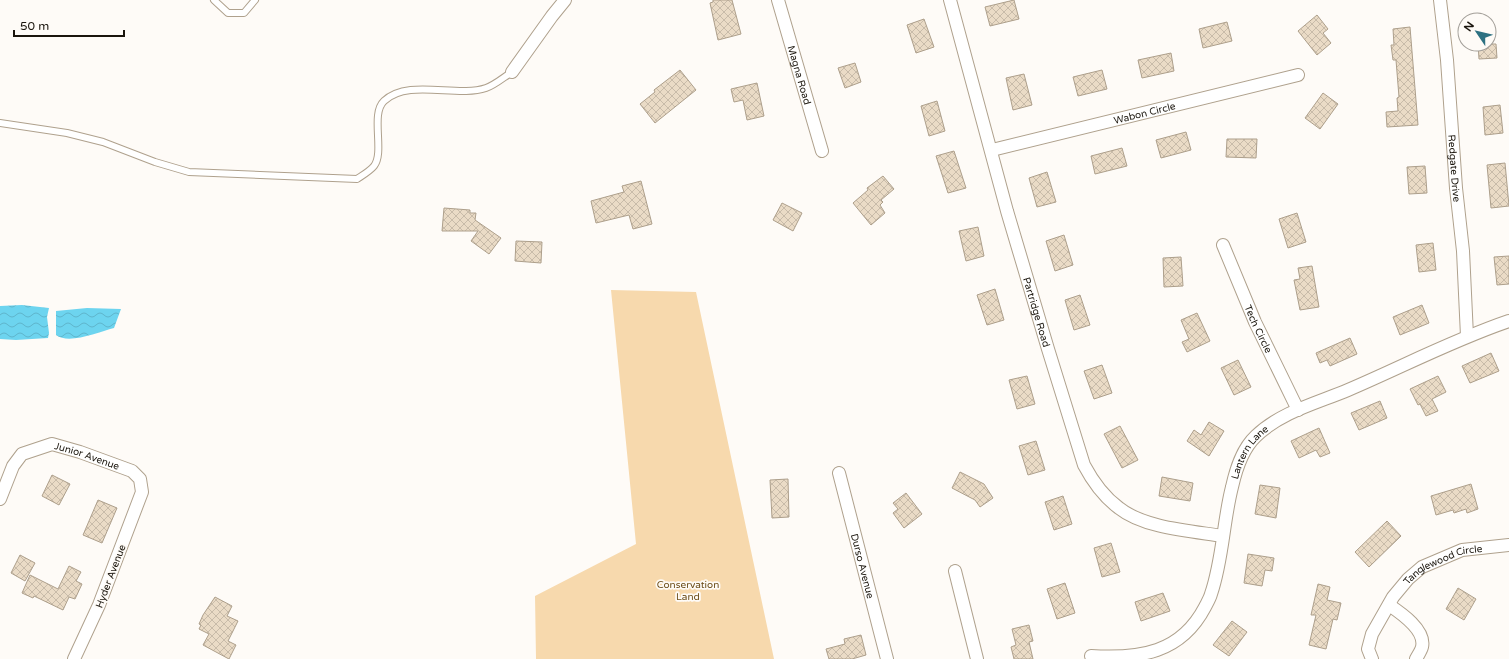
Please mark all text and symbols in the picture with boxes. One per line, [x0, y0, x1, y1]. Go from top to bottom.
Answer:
scale bar [14, 12, 124, 38]
north arrow [1457, 12, 1497, 52]
text: 50 m [20, 19, 49, 33]
text: N [1461, 19, 1477, 34]
street label: Magna Road [785, 44, 813, 106]
street label: Wabon Circle [1113, 100, 1177, 127]
street label: Redgate Drive [1445, 134, 1463, 203]
street label: Partridge Road [1020, 276, 1052, 349]
street label: Tech Circle [1242, 303, 1274, 355]
street label: Lantern Lane [1229, 423, 1271, 481]
street label: Junior Avenue [53, 440, 121, 473]
street label: Durso Avenue [848, 532, 876, 600]
street label: Hyder Avenue [93, 543, 129, 610]
street label: Tanglewood Circle [1401, 543, 1483, 587]
park label: Conservation Land [657, 579, 719, 603]

